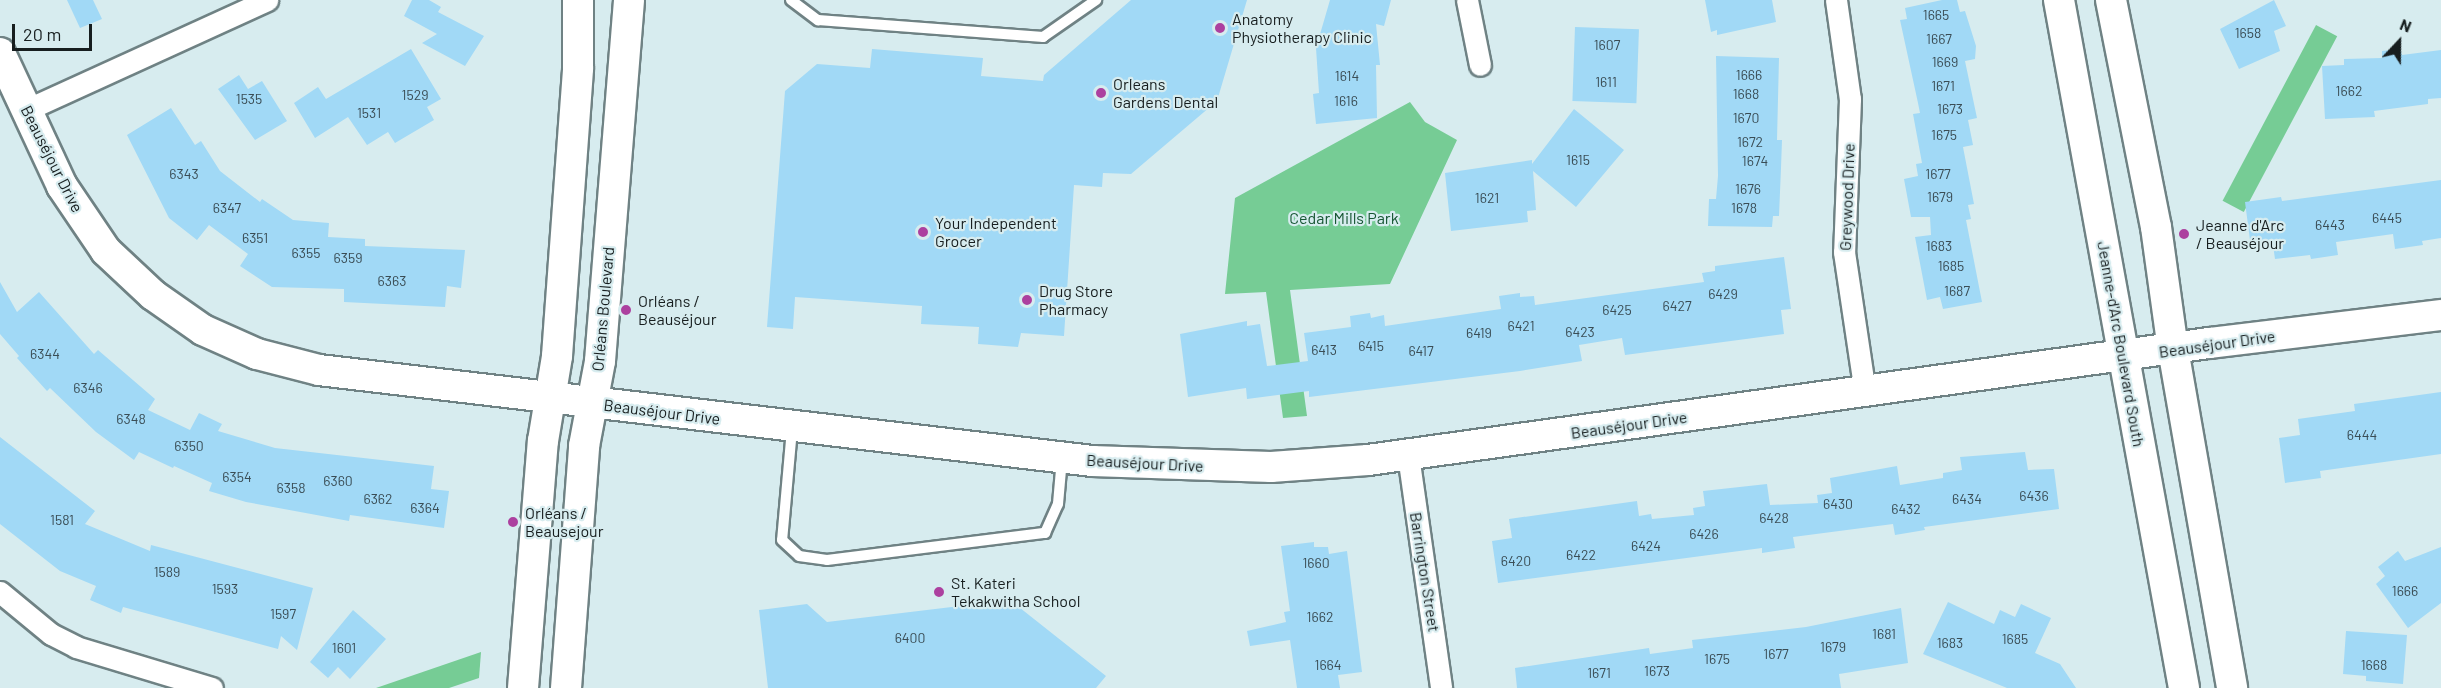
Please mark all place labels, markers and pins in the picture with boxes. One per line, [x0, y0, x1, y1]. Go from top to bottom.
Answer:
place label: Anatomy Physiotherapy Clinic [1232, 9, 1372, 47]
marker: Anatomy Physiotherapy Clinic [1213, 21, 1227, 35]
place label: Orleans Gardens Dental [1113, 74, 1218, 112]
marker: Orleans Gardens Dental [1094, 86, 1108, 100]
place label: Your Independent Grocer [935, 213, 1057, 251]
place label: Jeanne d'Arc / Beauséjour [2196, 215, 2284, 253]
marker: Your Independent Grocer [916, 225, 930, 239]
marker: Jeanne d'Arc / Beauséjour [2177, 227, 2191, 241]
place label: Drug Store Pharmacy [1039, 281, 1113, 319]
place label: Orléans / Beauséjour [638, 291, 716, 329]
marker: Drug Store Pharmacy [1020, 293, 1034, 307]
marker: Orléans / Beauséjour [619, 303, 633, 317]
place label: Orléans / Beausejour [525, 503, 603, 541]
marker: Orléans / Beausejour [506, 515, 520, 529]
place label: St. Kateri Tekakwitha School [951, 573, 1080, 611]
marker: St. Kateri Tekakwitha School [932, 585, 946, 599]

